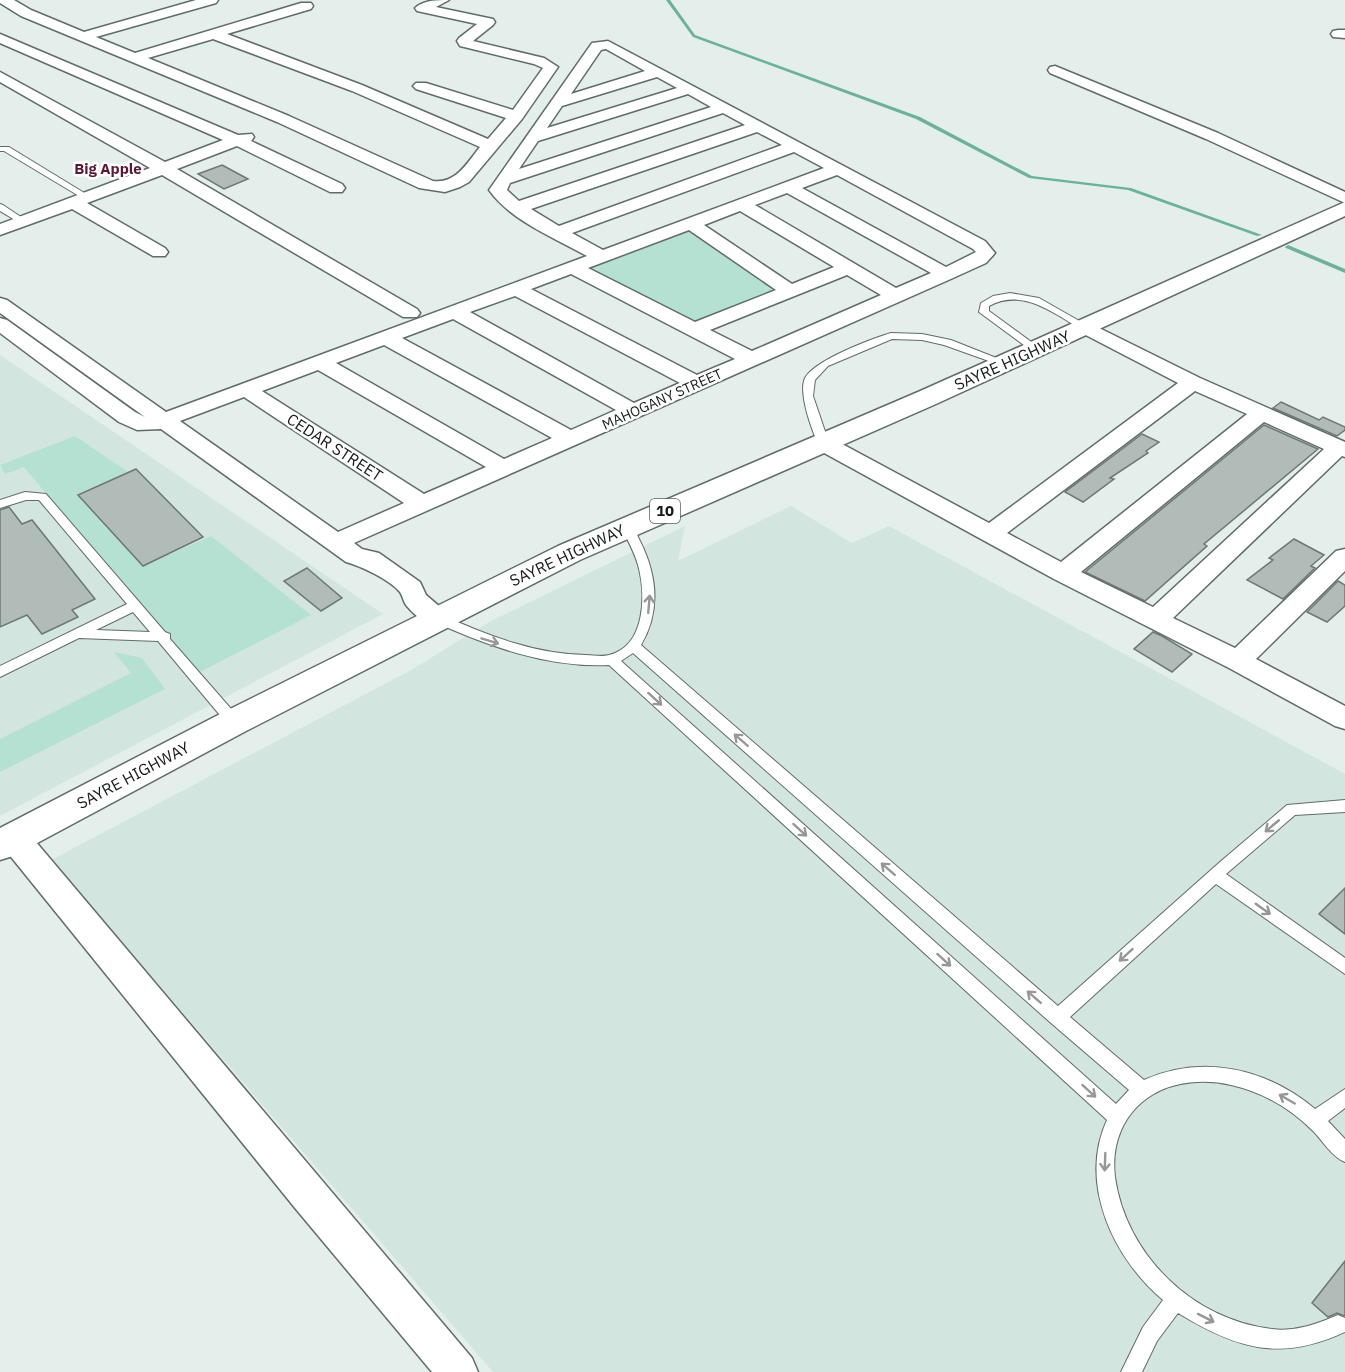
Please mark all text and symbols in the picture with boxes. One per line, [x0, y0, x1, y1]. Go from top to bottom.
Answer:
district label: Big Apple [74, 159, 142, 178]
street label: SAYRE HIGHWAY [951, 325, 1073, 394]
street label: MAHOGANY STREET [599, 364, 725, 434]
street label: CEDAR STREET [283, 409, 387, 485]
road number: 10 [650, 499, 680, 523]
street label: SAYRE HIGHWAY [506, 519, 628, 590]
one-way arrow [644, 595, 655, 614]
one-way arrow [480, 636, 499, 647]
one-way arrow [647, 692, 662, 706]
one-way arrow [734, 733, 749, 747]
street label: SAYRE HIGHWAY [73, 737, 193, 813]
one-way arrow [1265, 819, 1280, 833]
one-way arrow [792, 823, 807, 837]
one-way arrow [881, 862, 896, 876]
one-way arrow [1255, 903, 1271, 915]
one-way arrow [1119, 948, 1134, 962]
one-way arrow [937, 953, 952, 967]
one-way arrow [1027, 990, 1042, 1004]
one-way arrow [1081, 1084, 1096, 1098]
one-way arrow [1279, 1093, 1296, 1105]
one-way arrow [1100, 1152, 1111, 1172]
one-way arrow [1196, 1313, 1214, 1324]

